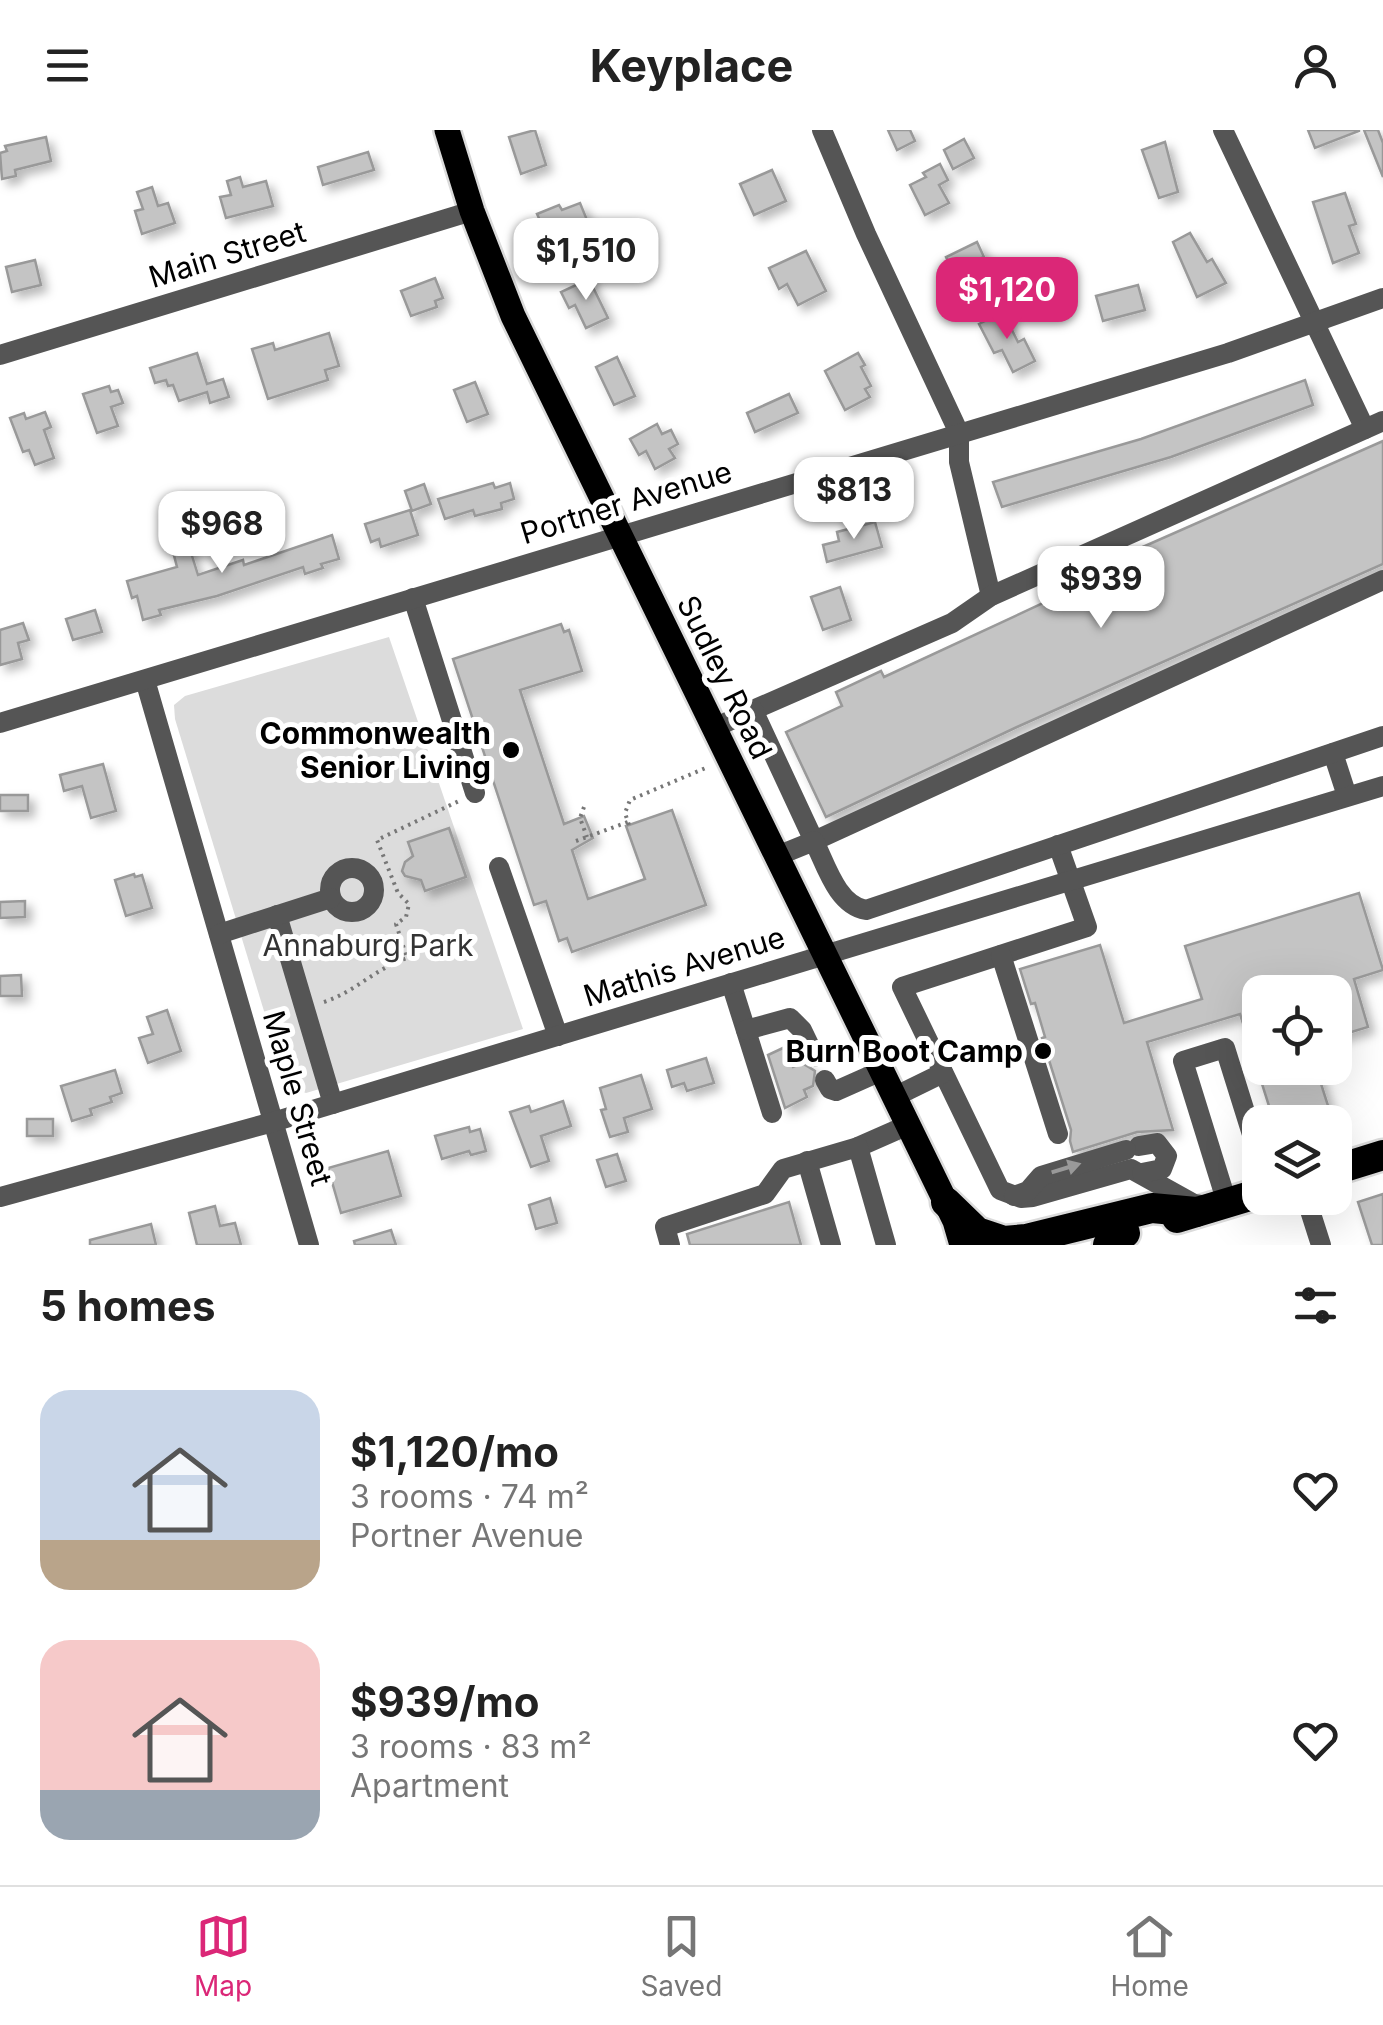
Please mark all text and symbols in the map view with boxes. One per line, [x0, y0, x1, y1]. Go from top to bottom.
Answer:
icon: menu [40, 38, 95, 93]
text: Keyplace [590, 38, 793, 93]
icon: person [1288, 38, 1343, 93]
street label: Main Street [144, 213, 310, 295]
pin: $1,510 [505, 218, 667, 303]
text: $1,510 [535, 231, 637, 270]
pin: $1,120 [926, 257, 1088, 342]
text: $1,120 [958, 270, 1056, 309]
street label: Portner Avenue [516, 453, 736, 551]
pin: $813 [795, 457, 913, 542]
text: $813 [816, 470, 892, 509]
pin: $968 [163, 491, 281, 576]
text: $968 [180, 504, 264, 543]
pin: $939 [1042, 546, 1160, 631]
text: $939 [1059, 559, 1143, 598]
street label: Sudley Road [670, 589, 780, 765]
place label: Commonwealth Senior Living [260, 715, 491, 785]
marker: Commonwealth Senior Living [500, 739, 522, 761]
street label: Mathis Avenue [579, 918, 789, 1014]
park label: Annaburg Park [263, 927, 474, 963]
map controls [1242, 975, 1352, 1215]
button: locate [1242, 975, 1352, 1085]
street label: Maple Street [256, 1006, 340, 1190]
place label: Burn Boot Camp [786, 1033, 1023, 1069]
marker: Burn Boot Camp [1032, 1040, 1054, 1062]
button: layers [1242, 1105, 1352, 1215]
one-way arrow [1051, 1160, 1082, 1175]
icon: filters [1288, 1278, 1343, 1333]
text: 5 homes [40, 1280, 216, 1331]
text: $1,120/mo [350, 1426, 559, 1477]
icon: home [120, 1430, 240, 1550]
icon: heart [1288, 1463, 1343, 1518]
text: 3 rooms · 74 m² [350, 1477, 589, 1516]
text: Portner Avenue [350, 1516, 583, 1555]
text: $939/mo [350, 1676, 540, 1727]
icon: home [120, 1680, 240, 1800]
icon: heart [1288, 1713, 1343, 1768]
text: 3 rooms · 83 m² [350, 1727, 592, 1766]
text: Apartment [350, 1766, 509, 1805]
tab: Map [194, 1909, 252, 2003]
tab: Saved [640, 1909, 722, 2003]
tab: Home [1110, 1909, 1189, 2003]

